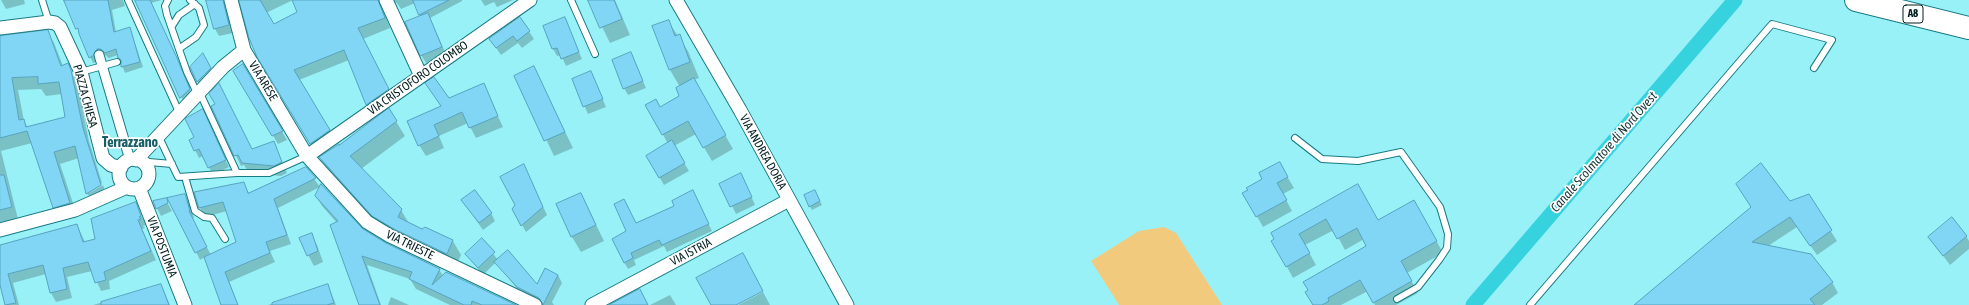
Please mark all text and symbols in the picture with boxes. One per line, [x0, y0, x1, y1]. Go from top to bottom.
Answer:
road number: A8 [1903, 5, 1923, 23]
street label: VIA CRISTOFORO COLOMBO [365, 38, 471, 118]
street label: VIA ARESE [246, 59, 280, 103]
street label: PIAZZA CHIESA [70, 63, 100, 129]
water label: Canale Scolmatore di Nord Ovest [1547, 89, 1661, 215]
street label: VIA ANDREA DORIA [736, 112, 790, 192]
district label: Terrazzano [102, 135, 158, 151]
street label: VIA POSTUMIA [144, 215, 180, 279]
street label: VIA TRIESTE [384, 227, 436, 263]
street label: VIA ISTRIA [668, 235, 714, 269]

